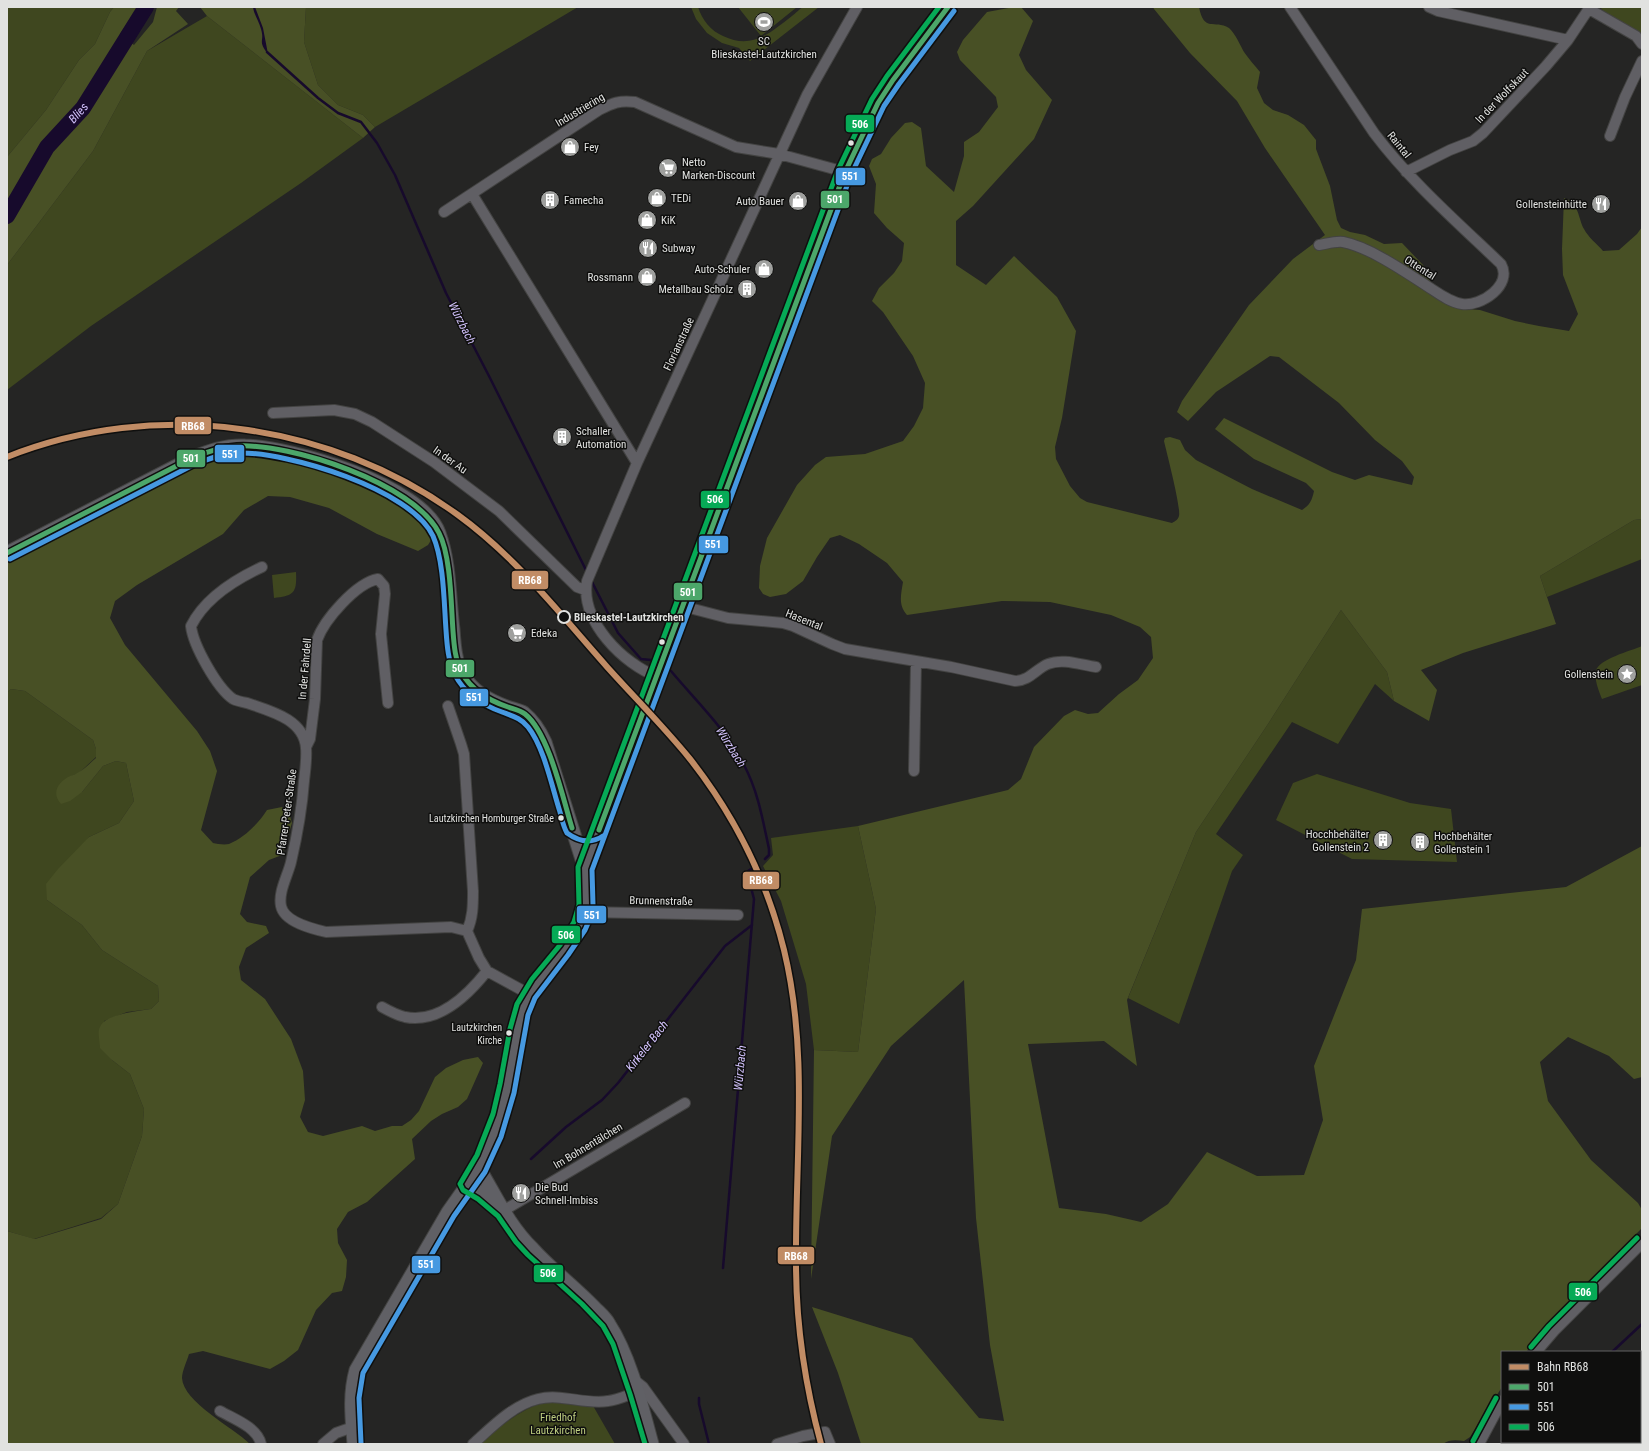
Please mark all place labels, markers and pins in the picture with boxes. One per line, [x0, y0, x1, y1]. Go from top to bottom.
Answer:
sports icon: SC Blieskastel-Lautzkirchen [753, 11, 775, 33]
place label: SC Blieskastel-Lautzkirchen [711, 35, 817, 61]
shop icon: Fey [559, 136, 581, 158]
unlabelled marker [846, 138, 856, 148]
place label: Fey [584, 141, 599, 154]
place label: Netto Marken-Discount [682, 156, 755, 182]
supermarket icon: Netto Marken-Discount [657, 157, 679, 179]
shop icon: TEDi [646, 187, 668, 209]
building icon: Famecha [539, 189, 561, 211]
shop icon: Auto Bauer [787, 190, 809, 212]
place label: TEDi [671, 192, 691, 205]
restaurant icon: Gollensteinhütte [1590, 193, 1612, 215]
place label: Famecha [564, 194, 603, 207]
place label: Auto Bauer [736, 195, 785, 208]
place label: Gollensteinhütte [1516, 198, 1587, 211]
shop icon: KiK [636, 209, 658, 231]
place label: KiK [661, 214, 676, 227]
restaurant icon: Subway [637, 237, 659, 259]
place label: Subway [662, 242, 696, 255]
shop icon: Auto-Schuler [753, 258, 775, 280]
place label: Auto-Schuler [695, 263, 751, 276]
shop icon: Rossmann [636, 266, 658, 288]
place label: Rossmann [587, 271, 633, 284]
building icon: Metallbau Scholz [736, 278, 758, 300]
place label: Metallbau Scholz [658, 283, 733, 296]
place label: Schaller Automation [576, 425, 626, 451]
building icon: Schaller Automation [551, 426, 573, 448]
marker: Blieskastel-Lautzkirchen [557, 610, 571, 624]
place label: Blieskastel-Lautzkirchen [574, 611, 684, 624]
supermarket icon: Edeka [506, 622, 528, 644]
place label: Edeka [531, 627, 557, 640]
unlabelled marker [657, 637, 667, 647]
place icon: Gollenstein [1616, 663, 1638, 685]
place label: Gollenstein [1564, 668, 1613, 681]
place label: Lautzkirchen Homburger Straße [429, 813, 554, 824]
marker: Lautzkirchen Homburger Straße [556, 813, 566, 823]
place label: Hocchbehälter Gollenstein 2 [1306, 828, 1370, 854]
building icon: Hocchbehälter Gollenstein 2 [1372, 829, 1394, 851]
place label: Hochbehälter Gollenstein 1 [1434, 830, 1493, 856]
building icon: Hochbehälter Gollenstein 1 [1409, 831, 1431, 853]
place label: Lautzkirchen Kirche [452, 1022, 502, 1046]
marker: Lautzkirchen Kirche [504, 1028, 514, 1038]
place label: Die Bud Schnell-Imbiss [535, 1181, 598, 1207]
restaurant icon: Die Bud Schnell-Imbiss [510, 1182, 532, 1204]

